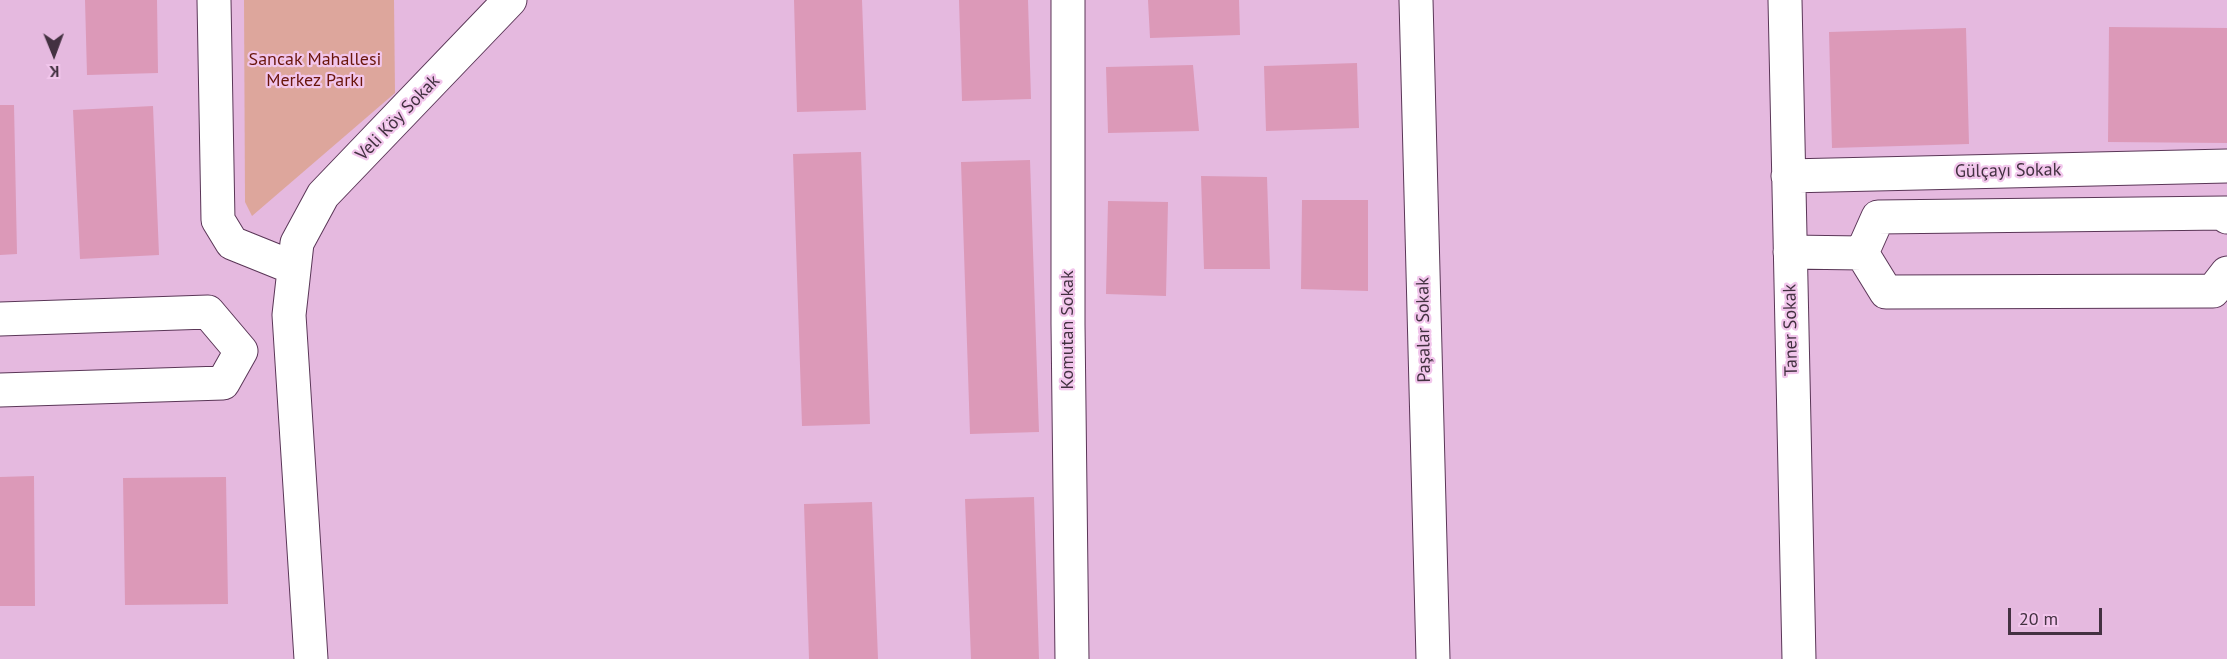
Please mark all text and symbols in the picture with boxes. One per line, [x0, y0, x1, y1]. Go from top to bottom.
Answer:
north arrow [24, 24, 84, 84]
park label: Sancak Mahallesi Merkez Parkı [249, 49, 381, 92]
text: K [49, 62, 59, 82]
street label: Veli Köy Sokak [352, 70, 444, 166]
street label: Gülçayı Sokak [1955, 159, 2061, 183]
street label: Komutan Sokak [1057, 270, 1079, 390]
street label: Paşalar Sokak [1412, 277, 1436, 383]
street label: Taner Sokak [1779, 284, 1803, 376]
scale bar [2011, 596, 2106, 634]
text: 20 m [2019, 607, 2058, 630]

